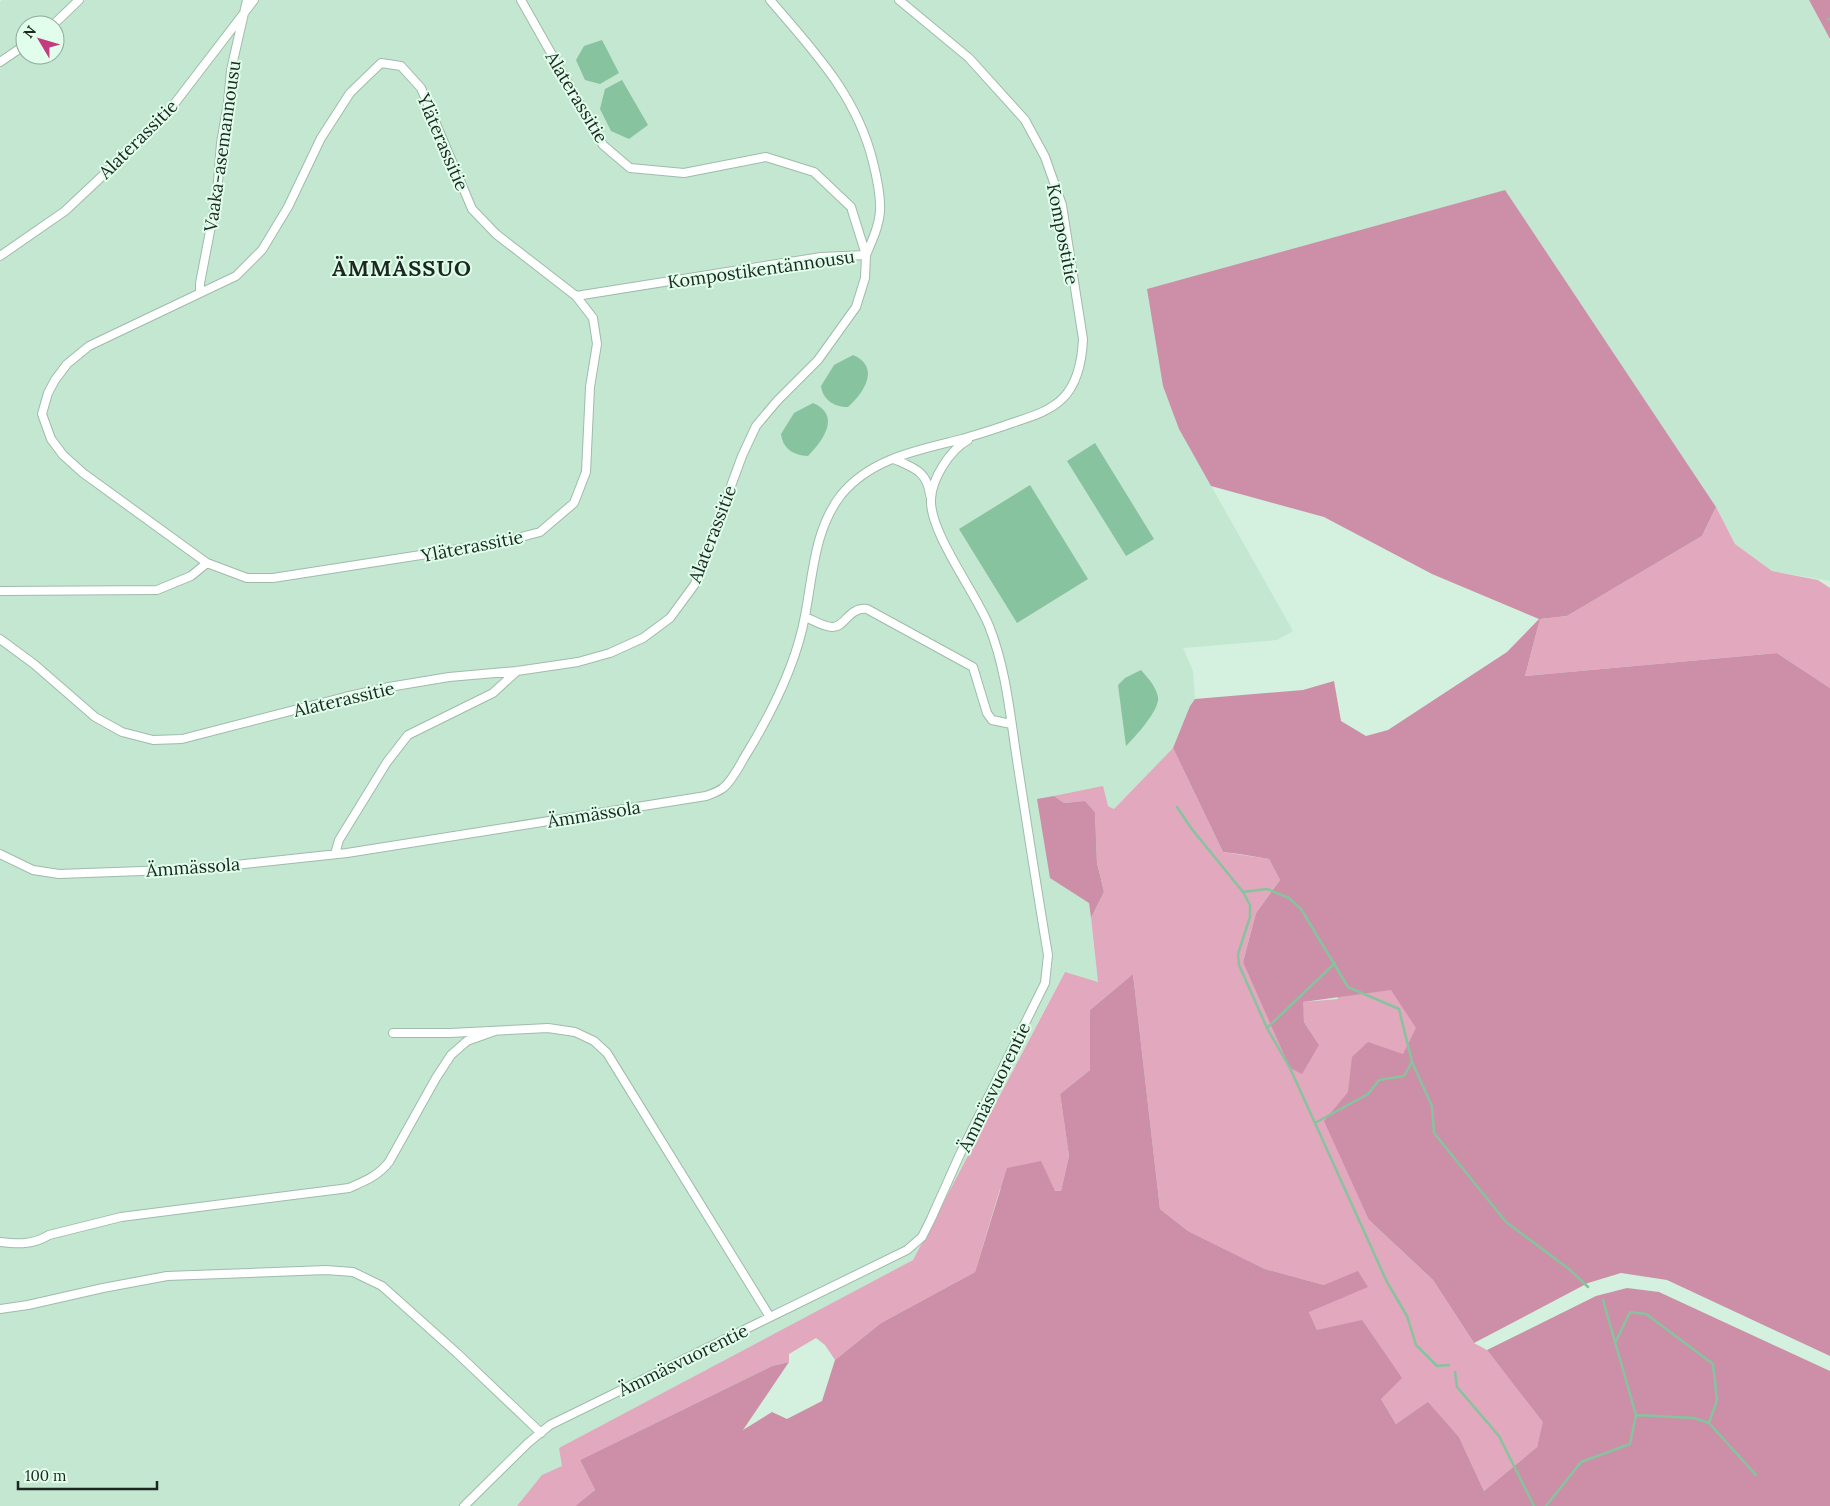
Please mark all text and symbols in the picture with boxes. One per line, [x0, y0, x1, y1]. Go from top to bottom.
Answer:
north arrow [15, 15, 65, 65]
text: N [19, 22, 40, 42]
street label: Alaterassitie [540, 46, 613, 147]
street label: Vaaka-asemannousu [198, 59, 245, 234]
street label: Yläterassitie [412, 89, 474, 194]
street label: Alaterassitie [93, 94, 183, 184]
street label: Kompostitie [1042, 182, 1084, 287]
street label: Kompostikentännousu [666, 244, 856, 294]
district label: ÄMMÄSSUO [332, 254, 472, 282]
street label: Alaterassitie [682, 482, 741, 587]
street label: Yläterassitie [418, 525, 525, 567]
street label: Alaterassitie [290, 676, 397, 722]
street label: Ämmässola [545, 795, 642, 833]
street label: Ämmässola [144, 852, 241, 882]
street label: Ämmäsvuorentie [952, 1018, 1035, 1156]
street label: Ämmäsvuorentie [614, 1319, 752, 1402]
scale bar [18, 1458, 156, 1490]
text: 100 m [25, 1466, 66, 1485]

